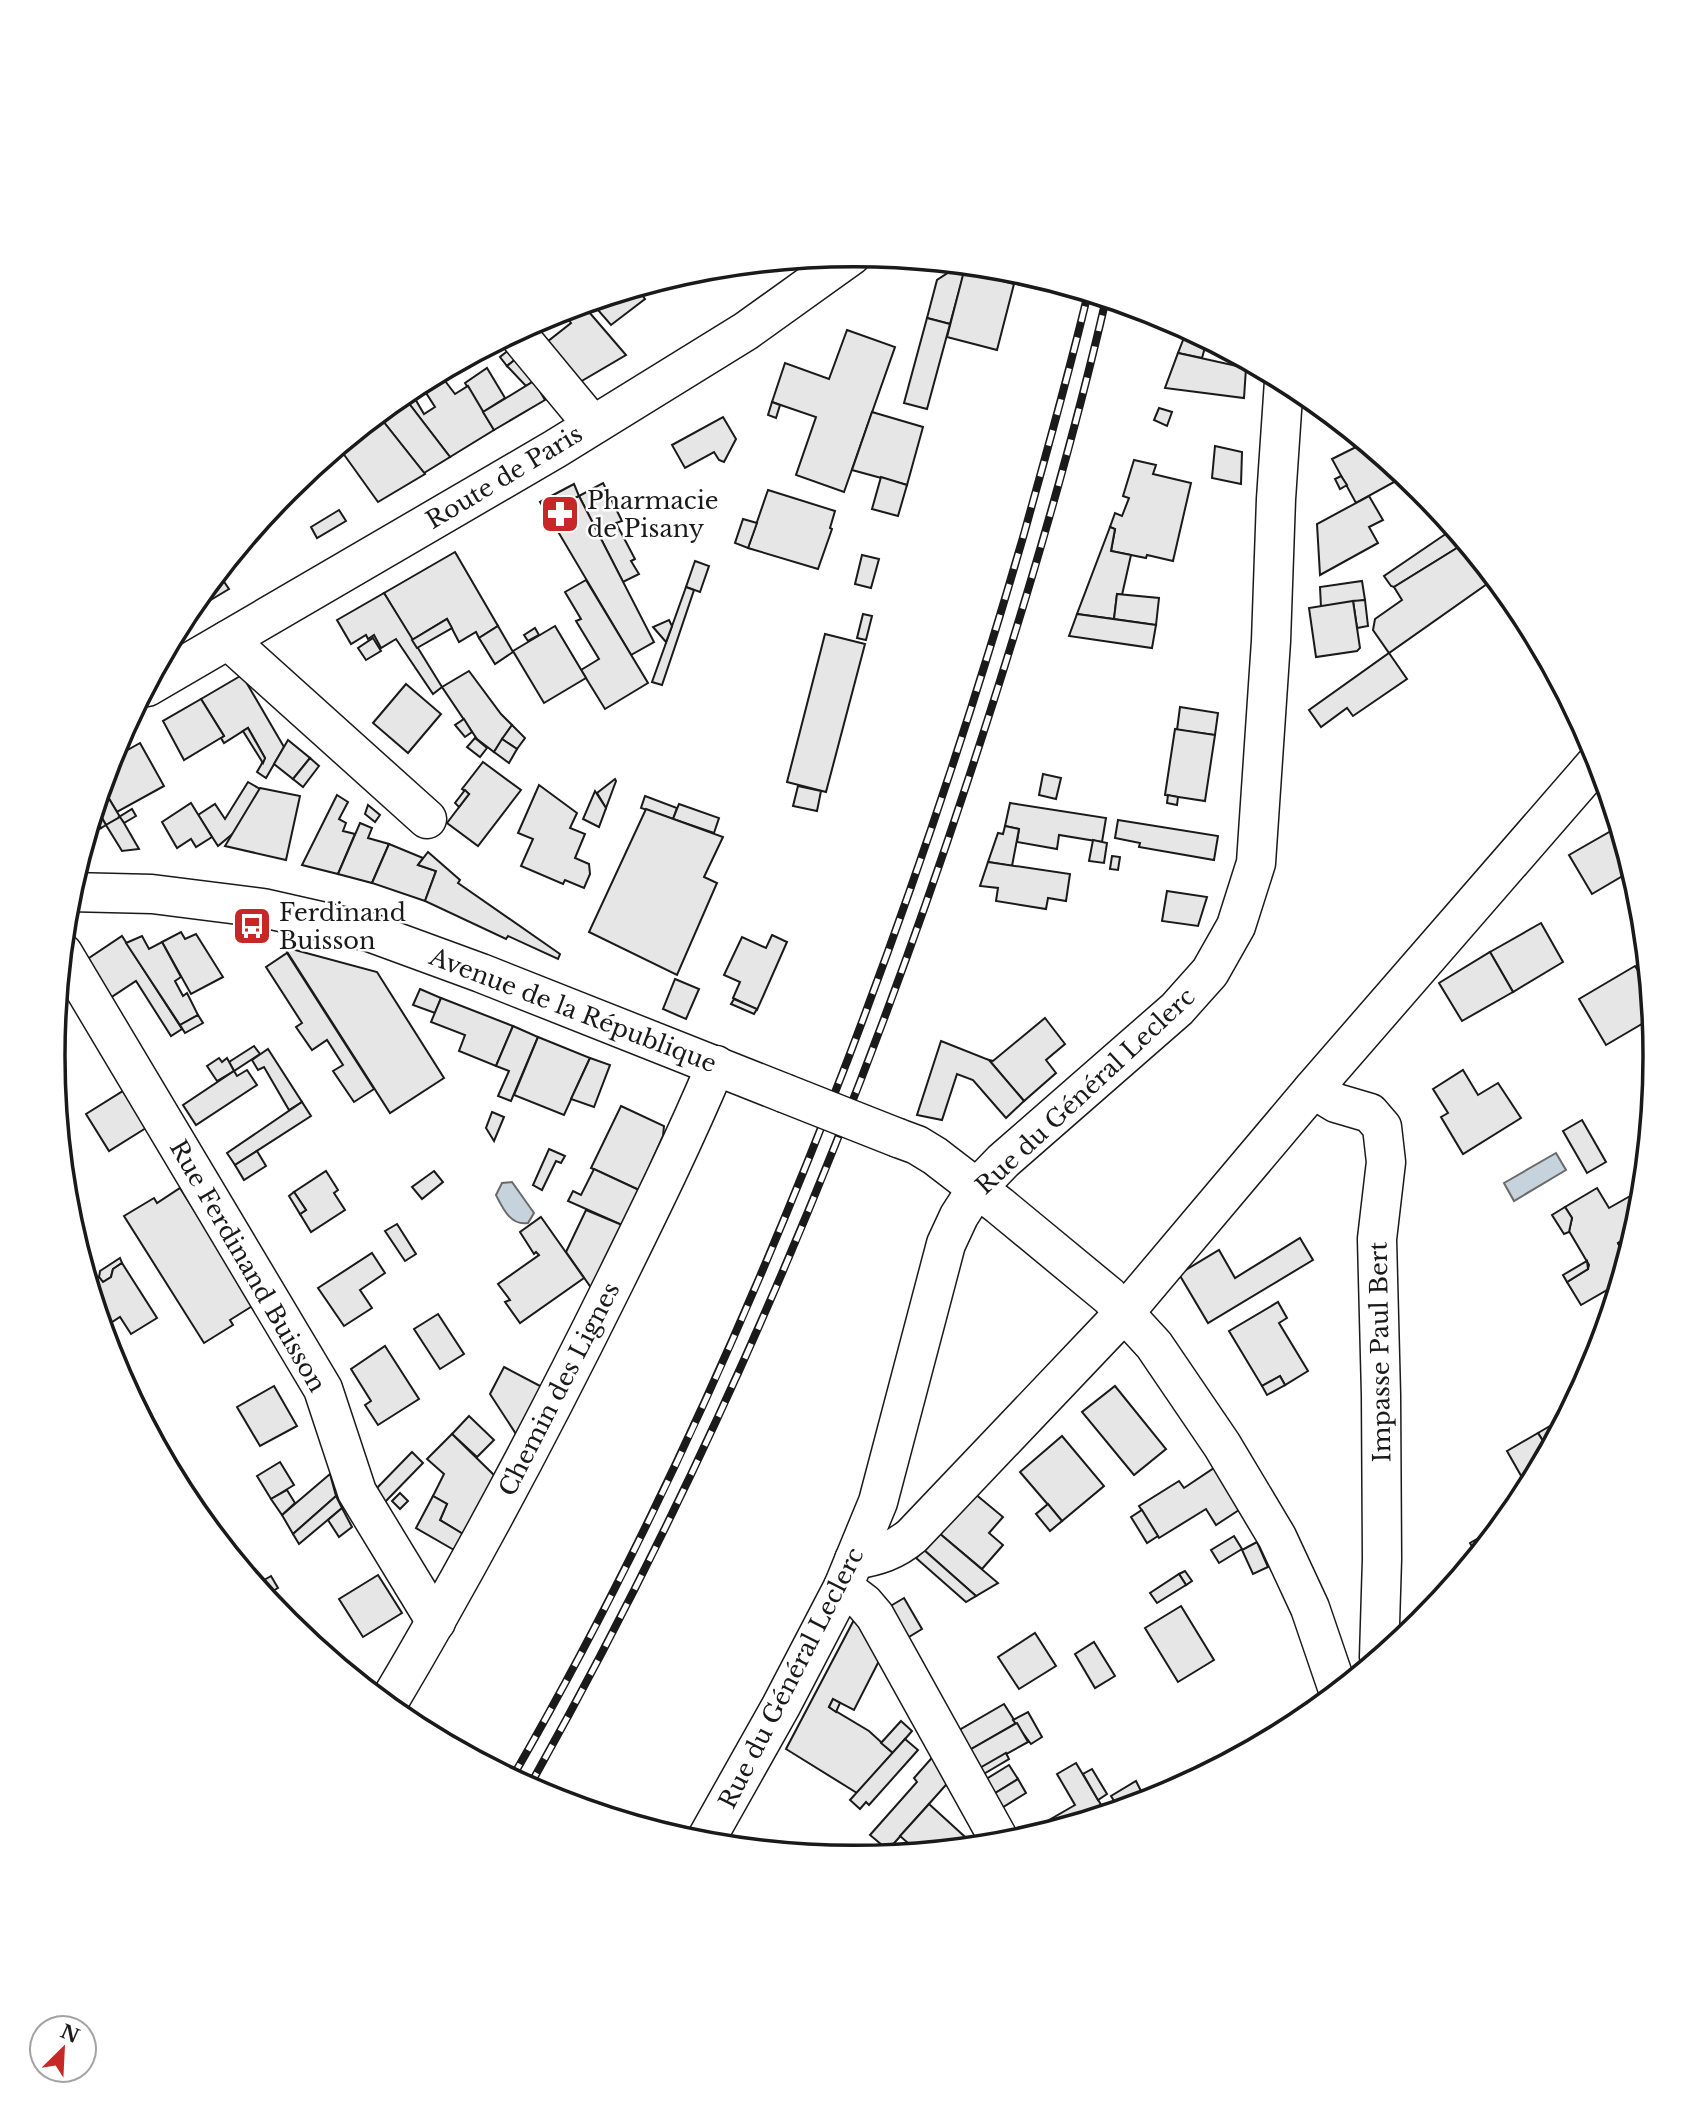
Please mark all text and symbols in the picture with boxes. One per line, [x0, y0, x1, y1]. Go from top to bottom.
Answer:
street label: Route de Paris [421, 419, 587, 535]
place label: Pharmacie de Pisany [587, 486, 719, 543]
pharmacy icon: Pharmacie de Pisany [539, 493, 581, 535]
place label: Ferdinand Buisson [279, 898, 406, 955]
bus stop icon: Ferdinand Buisson [231, 905, 273, 947]
street label: Avenue de la République [425, 941, 721, 1078]
street label: Rue du Général Leclerc [969, 982, 1201, 1200]
street label: Rue Ferdinand Buisson [164, 1135, 332, 1397]
street label: Impasse Paul Bert [1364, 1241, 1396, 1463]
street label: Chemin des Lignes [493, 1277, 625, 1501]
street label: Rue du Général Leclerc [713, 1543, 870, 1813]
north arrow [28, 2014, 98, 2084]
text: N [57, 2020, 83, 2048]

